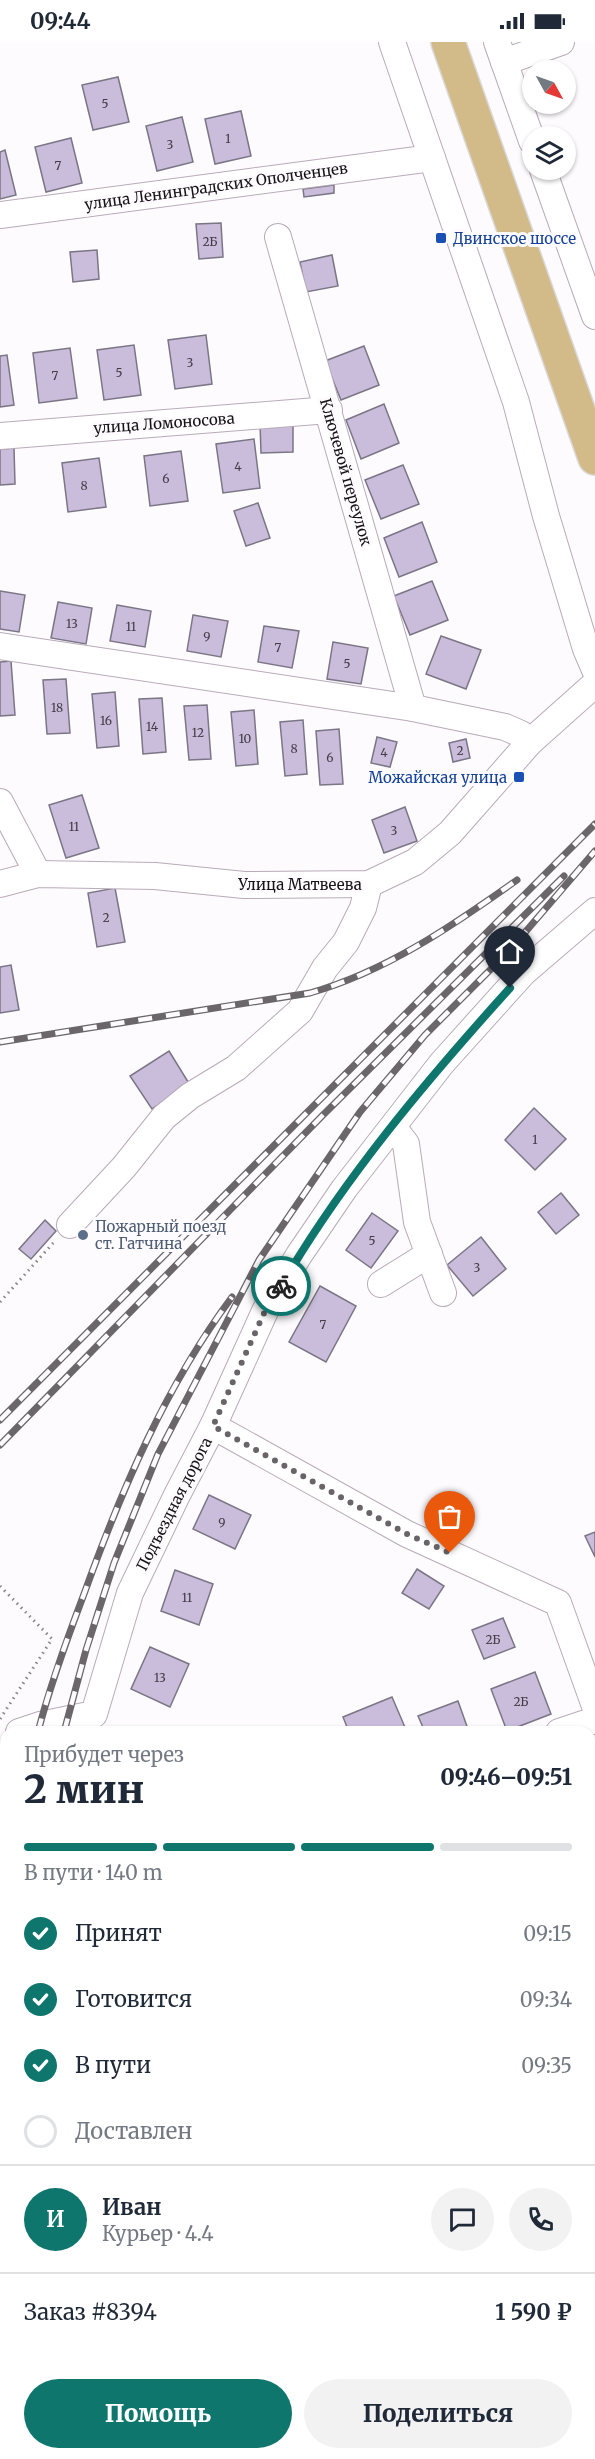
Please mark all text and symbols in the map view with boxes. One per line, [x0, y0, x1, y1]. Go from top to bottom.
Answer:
text: 09:44 [30, 7, 91, 35]
north arrow [522, 60, 576, 114]
map controls [522, 60, 576, 180]
house number: 5 [101, 96, 109, 111]
button: layers [522, 126, 576, 180]
house number: 1 [225, 131, 231, 146]
house number: 3 [167, 137, 174, 152]
house number: 7 [55, 158, 62, 173]
street label: улица Ленинградских Ополченцев [83, 158, 349, 214]
place label: Двинское шоссе [453, 229, 576, 248]
marker: Двинское шоссе [434, 231, 448, 245]
house number: 2Б [202, 234, 218, 249]
house number: 3 [187, 355, 194, 370]
house number: 5 [115, 365, 123, 380]
house number: 7 [52, 368, 59, 383]
street label: Ключевой переулок [316, 396, 376, 548]
street label: улица Ломоносова [93, 409, 235, 437]
house number: 4 [234, 459, 242, 474]
house number: 6 [162, 471, 170, 486]
house number: 8 [80, 478, 88, 493]
house number: 13 [66, 616, 78, 631]
house number: 11 [126, 619, 137, 634]
house number: 9 [203, 629, 211, 644]
house number: 7 [275, 640, 282, 655]
house number: 5 [343, 656, 351, 671]
house number: 18 [51, 700, 63, 715]
house number: 16 [100, 713, 112, 728]
house number: 14 [146, 719, 159, 734]
house number: 12 [192, 725, 204, 740]
house number: 10 [239, 731, 252, 746]
house number: 8 [290, 741, 298, 756]
house number: 2 [456, 743, 464, 758]
house number: 4 [380, 745, 388, 760]
house number: 6 [326, 750, 334, 765]
place label: Можайская улица [368, 768, 507, 787]
marker: Можайская улица [512, 770, 526, 784]
house number: 11 [69, 819, 80, 834]
house number: 3 [391, 823, 398, 838]
street label: Улица Матвеева [237, 875, 362, 894]
house number: 2 [102, 910, 110, 925]
pin [484, 926, 535, 988]
icon: home [493, 935, 526, 968]
house number: 1 [532, 1132, 538, 1147]
place label: Пожарный поезд ст. Гатчина [95, 1217, 226, 1253]
marker: Пожарный поезд ст. Гатчина [76, 1228, 90, 1242]
house number: 5 [368, 1233, 376, 1248]
courier [251, 1256, 311, 1316]
house number: 3 [474, 1260, 481, 1275]
icon: bike [265, 1270, 298, 1303]
house number: 7 [320, 1317, 327, 1332]
street label: Подъездная дорога [132, 1434, 216, 1574]
pin [424, 1491, 475, 1553]
icon: bag [433, 1500, 466, 1533]
house number: 9 [218, 1515, 226, 1530]
house number: 11 [182, 1590, 193, 1605]
house number: 2Б [485, 1632, 501, 1647]
house number: 13 [154, 1670, 166, 1685]
house number: 2Б [513, 1694, 529, 1709]
text: Прибудет через [24, 1742, 184, 1767]
text: 09:46–09:51 [440, 1763, 572, 1791]
text: 2 мин [24, 1765, 144, 1814]
text: В пути · 140 m [24, 1860, 163, 1885]
icon: check [24, 1917, 57, 1950]
text: Принят [75, 1919, 162, 1947]
text: 09:15 [523, 1921, 572, 1946]
icon: check [24, 1983, 57, 2016]
text: Готовится [75, 1985, 192, 2013]
text: 09:34 [520, 1987, 572, 2012]
icon: check [24, 2049, 57, 2082]
text: В пути [75, 2051, 151, 2079]
text: 09:35 [521, 2053, 572, 2078]
text: Доставлен [75, 2117, 192, 2145]
button: chat [431, 2188, 494, 2251]
button: phone [509, 2188, 572, 2251]
text: Иван [102, 2193, 162, 2221]
text: И [46, 2205, 65, 2233]
text: Курьер · 4.4 [102, 2221, 214, 2246]
text: Заказ #8394 [24, 2298, 157, 2326]
text: 1 590 ₽ [495, 2298, 572, 2326]
button: Помощь [24, 2379, 292, 2448]
button: Поделиться [304, 2379, 572, 2448]

